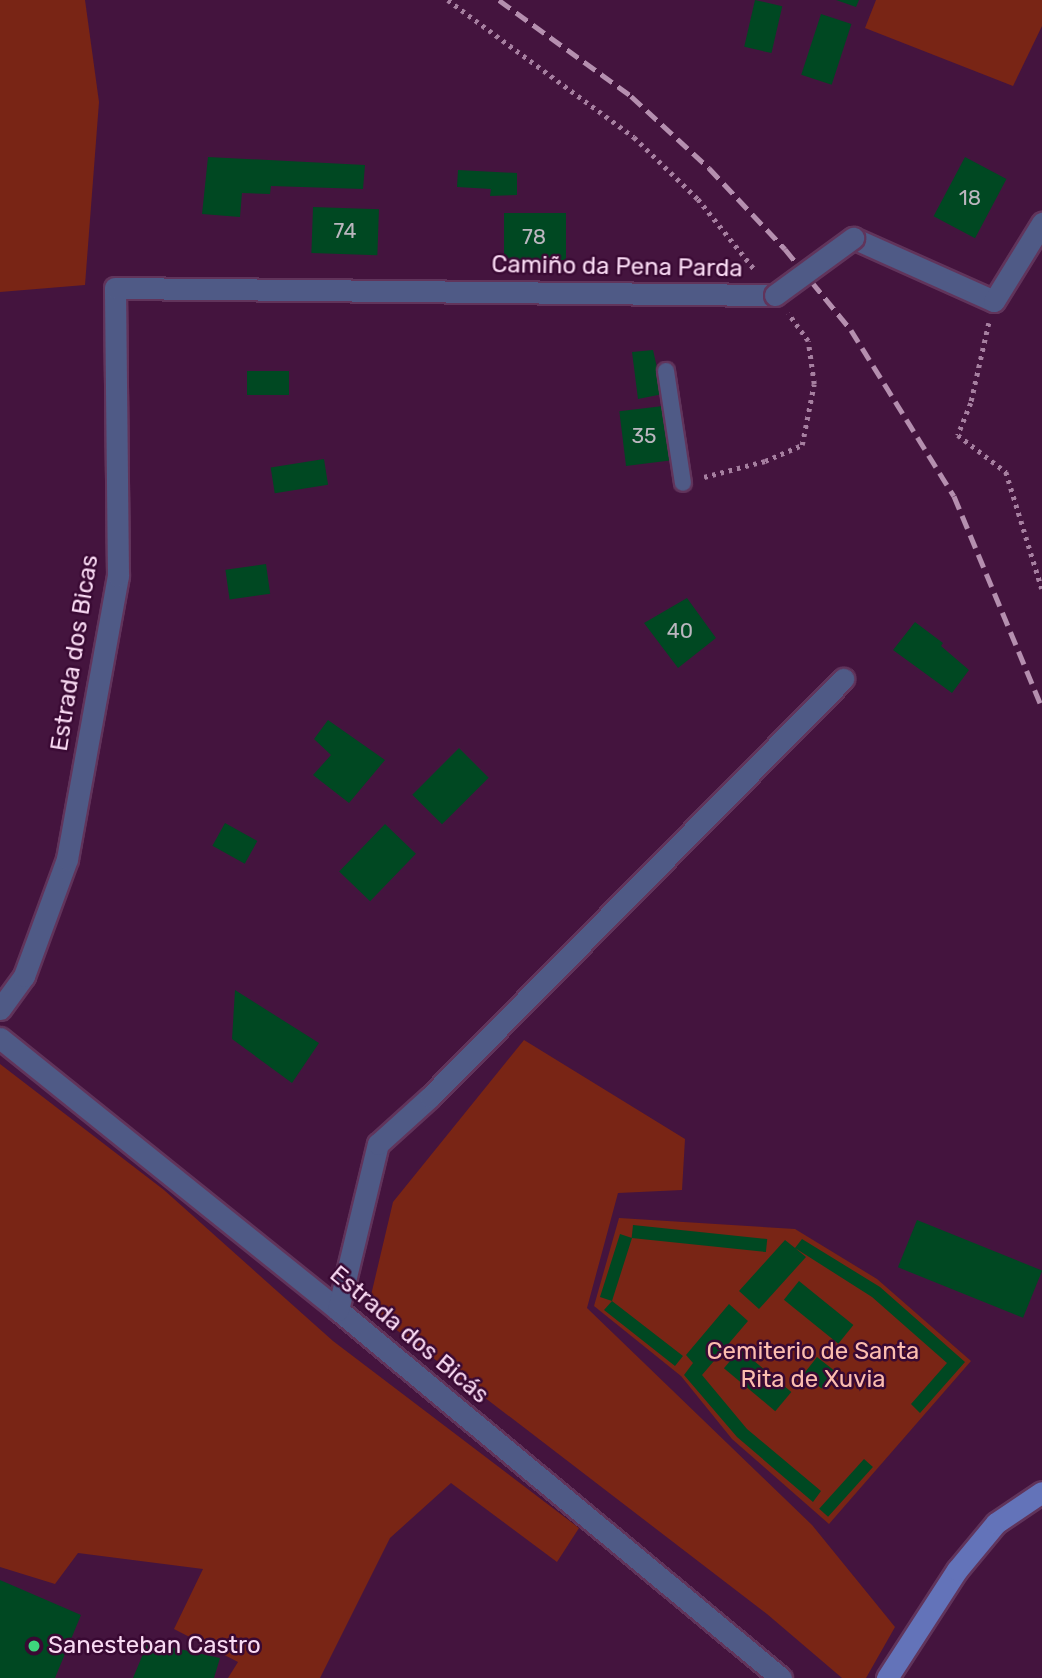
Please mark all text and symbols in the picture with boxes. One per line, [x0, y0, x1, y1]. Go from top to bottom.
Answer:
house number: 18 [959, 185, 981, 211]
house number: 74 [333, 218, 357, 244]
house number: 78 [522, 224, 546, 250]
street label: Camiño da Pena Parda [491, 250, 743, 284]
house number: 35 [631, 423, 657, 449]
street label: Estrada dos Bicas [45, 553, 105, 753]
house number: 40 [667, 618, 693, 644]
street label: Estrada dos Bicás [324, 1260, 494, 1410]
park label: Cemiterio de Santa Rita de Xuvia [707, 1338, 919, 1394]
place label: Sanesteban Castro [48, 1632, 261, 1660]
marker: Sanesteban Castro [26, 1638, 42, 1654]

